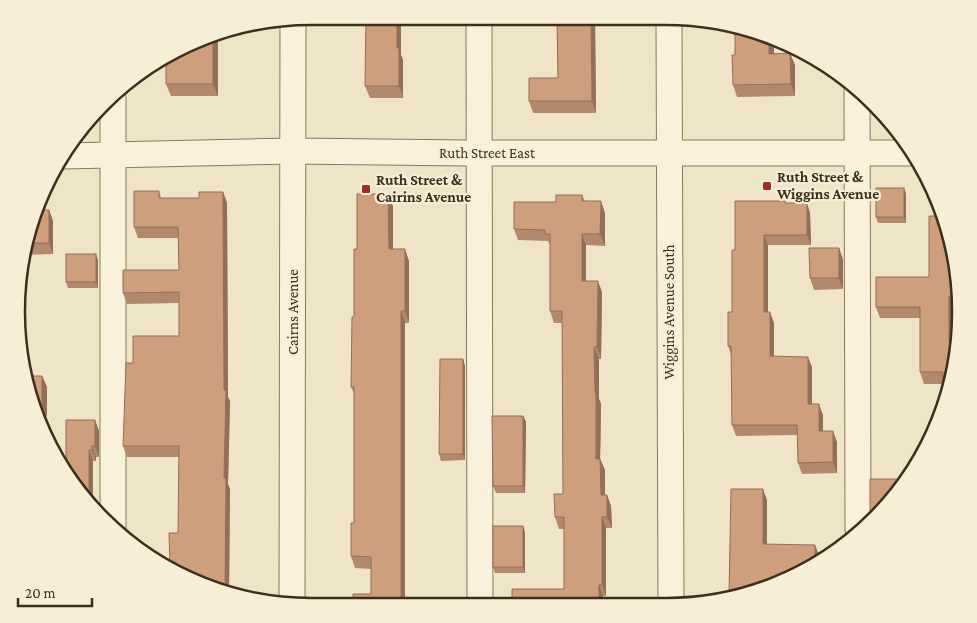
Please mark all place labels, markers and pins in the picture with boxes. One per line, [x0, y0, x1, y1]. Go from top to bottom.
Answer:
place label: Ruth Street & Wiggins Avenue [776, 169, 879, 202]
place label: Ruth Street & Cairins Avenue [376, 172, 471, 205]
marker: Ruth Street & Wiggins Avenue [761, 180, 773, 192]
marker: Ruth Street & Cairins Avenue [360, 183, 372, 195]

